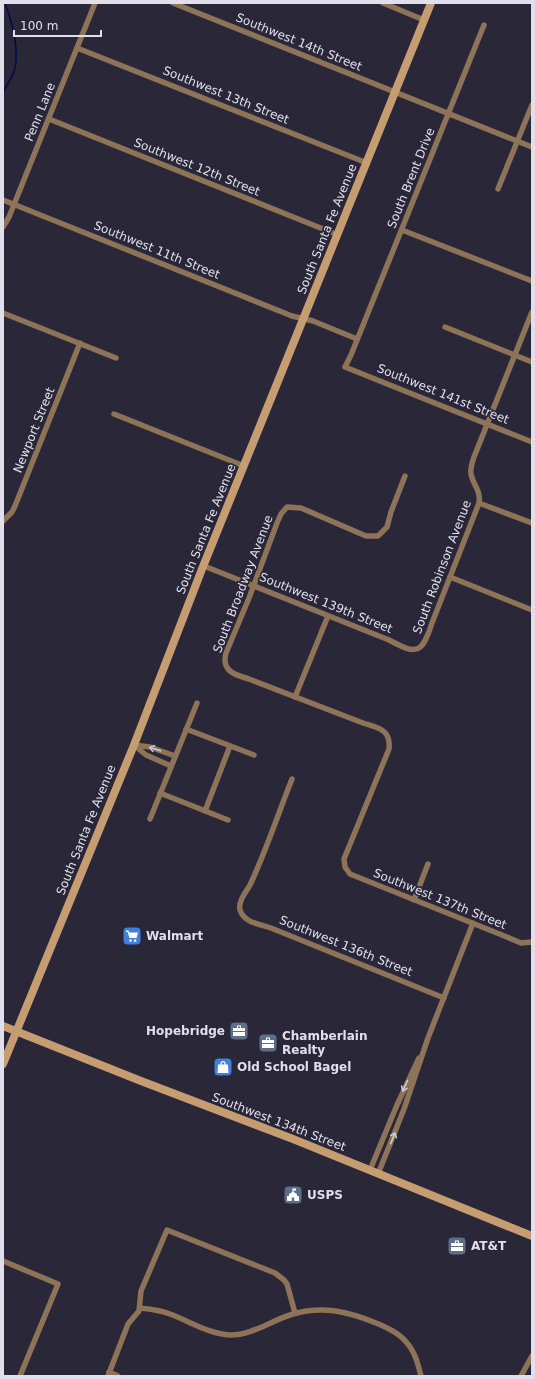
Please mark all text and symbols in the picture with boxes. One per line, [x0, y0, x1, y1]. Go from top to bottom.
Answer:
street label: Southwest 14th Street [234, 10, 364, 74]
scale bar [14, 12, 101, 38]
text: 100 m [20, 19, 58, 33]
street label: Southwest 13th Street [161, 63, 291, 127]
street label: Penn Lane [22, 81, 58, 143]
street label: South Brent Drive [384, 126, 438, 230]
street label: Southwest 12th Street [132, 135, 262, 199]
street label: South Santa Fe Avenue [294, 162, 360, 296]
street label: Southwest 11th Street [92, 218, 222, 282]
street label: Southwest 141st Street [375, 361, 511, 427]
street label: Newport Street [10, 385, 58, 475]
street label: South Santa Fe Avenue [173, 462, 239, 596]
street label: South Robinson Avenue [410, 498, 474, 636]
street label: South Broadway Avenue [210, 513, 276, 655]
street label: Southwest 139th Street [257, 570, 395, 636]
one-way arrow [149, 744, 161, 752]
street label: South Santa Fe Avenue [53, 763, 119, 897]
street label: Southwest 137th Street [371, 866, 509, 932]
street label: Southwest 136th Street [277, 913, 415, 979]
supermarket icon: Walmart [121, 925, 143, 947]
place label: Walmart [146, 929, 204, 943]
office icon: Hopebridge [228, 1020, 250, 1042]
place label: Hopebridge [146, 1024, 225, 1038]
place label: Chamberlain Realty [282, 1029, 367, 1057]
office icon: Chamberlain Realty [257, 1032, 279, 1054]
shop icon: Old School Bagel [212, 1056, 234, 1078]
place label: Old School Bagel [237, 1060, 351, 1074]
one-way arrow [401, 1079, 409, 1091]
street label: Southwest 134th Street [210, 1090, 348, 1154]
one-way arrow [389, 1132, 397, 1144]
public building icon: USPS [282, 1184, 304, 1206]
place label: USPS [307, 1188, 343, 1202]
office icon: AT&T [446, 1235, 468, 1257]
place label: AT&T [471, 1239, 507, 1253]

